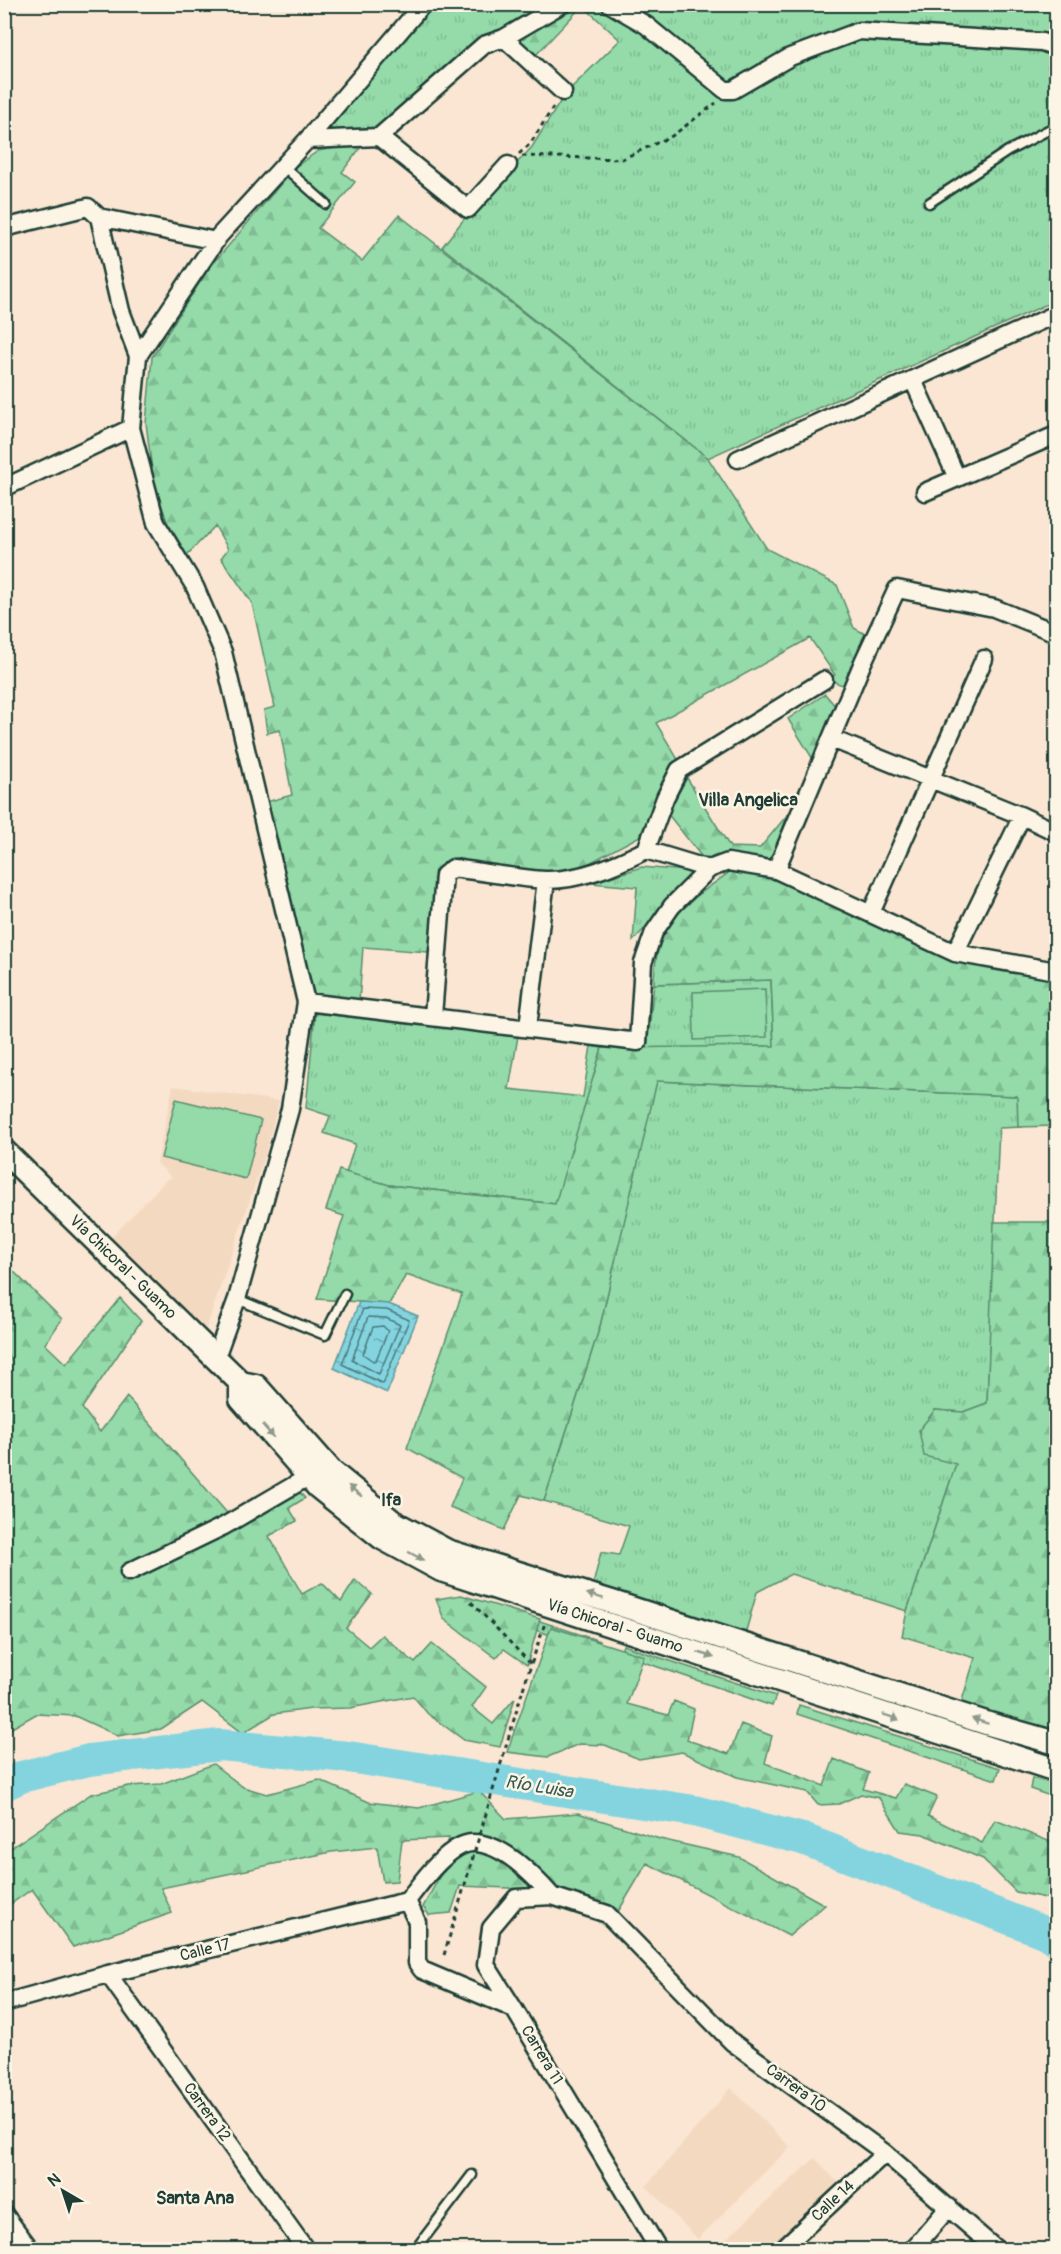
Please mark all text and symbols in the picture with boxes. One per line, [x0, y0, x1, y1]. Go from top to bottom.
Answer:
district label: Villa Angelica [698, 789, 798, 812]
street label: Vía Chicoral - Guamo [65, 1211, 181, 1324]
one-way arrow [261, 1423, 274, 1438]
one-way arrow [348, 1485, 363, 1498]
district label: Ifa [381, 1489, 402, 1512]
one-way arrow [407, 1551, 424, 1561]
one-way arrow [586, 1591, 604, 1600]
street label: Vía Chicoral - Guamo [545, 1595, 686, 1658]
one-way arrow [697, 1651, 715, 1660]
one-way arrow [882, 1713, 900, 1722]
one-way arrow [971, 1716, 989, 1725]
water label: Río Luisa [504, 1770, 576, 1804]
street label: Calle 17 [178, 1934, 233, 1966]
street label: Carrera 11 [517, 2022, 567, 2088]
street label: Carrera 10 [762, 2059, 830, 2117]
street label: Carrera 12 [179, 2079, 235, 2145]
north arrow [33, 2161, 93, 2221]
text: N [44, 2169, 65, 2191]
street label: Calle 14 [807, 2176, 859, 2226]
district label: Santa Ana [156, 2187, 235, 2210]

